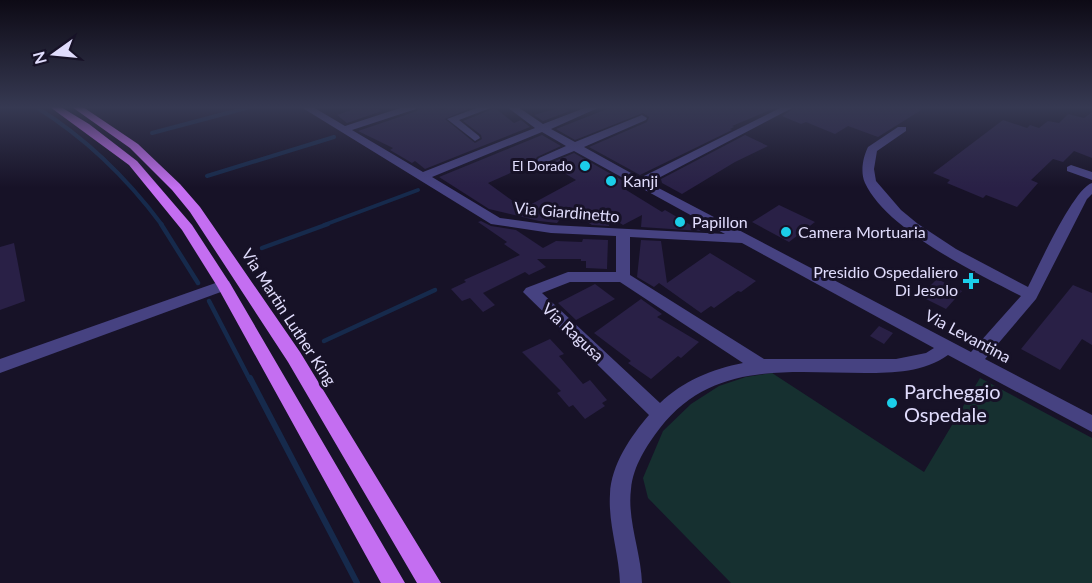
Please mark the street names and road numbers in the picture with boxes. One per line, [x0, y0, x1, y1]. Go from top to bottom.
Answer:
street label: Via Giardinetto [514, 197, 621, 226]
street label: Via Martin Luther King [238, 245, 341, 389]
street label: Via Ragusa [539, 299, 608, 365]
street label: Via Levantina [922, 305, 1014, 366]

